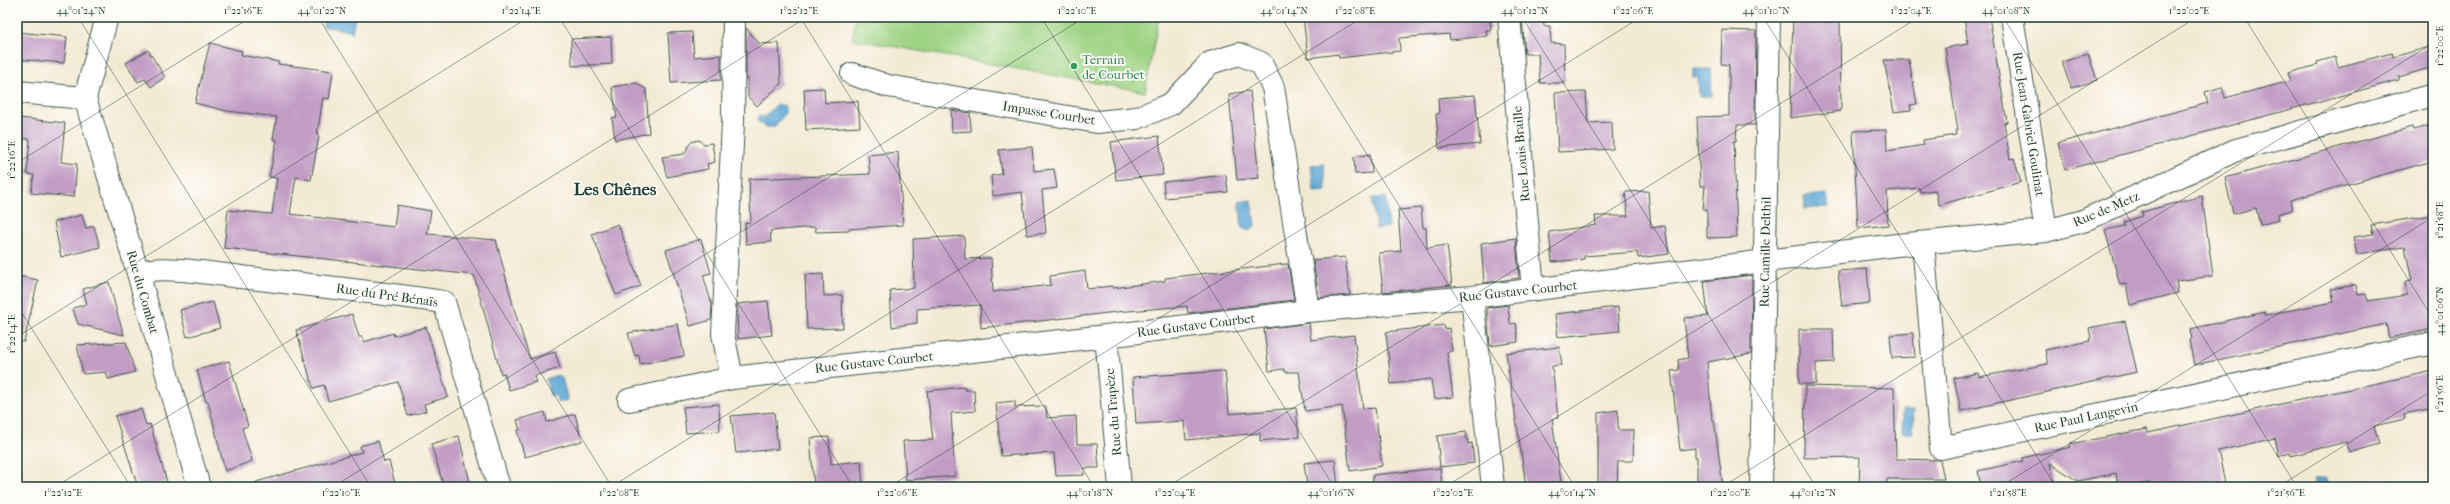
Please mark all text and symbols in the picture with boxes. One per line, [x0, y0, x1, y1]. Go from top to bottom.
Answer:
text: 44°01'24"N [56, 5, 106, 17]
text: 1°22'16"E [224, 5, 262, 17]
text: 44°01'22"N [298, 5, 347, 17]
text: 1°22'14"E [501, 5, 541, 17]
text: 1°22'12"E [780, 5, 818, 17]
text: 1°22'10"E [1058, 5, 1096, 17]
text: 44°01'14"N [1260, 5, 1308, 17]
text: 1°22'08"E [1335, 5, 1375, 17]
text: 44°01'12"N [1502, 5, 1549, 17]
text: 1°22'06"E [1613, 5, 1653, 17]
text: 44°01'10"N [1742, 5, 1790, 17]
text: 1°22'04"E [1891, 5, 1931, 17]
text: 44°01'08"N [1982, 5, 2031, 17]
text: 1°22'02"E [2169, 5, 2209, 17]
text: 1°22'00"E [2434, 26, 2446, 66]
street label: Rue Jean-Gabriel Goulinat [2010, 51, 2048, 198]
place label: Terrain de Courbet [1082, 52, 1145, 82]
marker: Terrain de Courbet [1069, 61, 1079, 71]
street label: Impasse Courbet [1002, 98, 1097, 128]
street label: Rue Louis Braille [1509, 105, 1533, 203]
text: 1°22'16"E [6, 141, 18, 179]
district label: Les Chênes [574, 179, 657, 199]
street label: Rue de Metz [2071, 188, 2142, 230]
street label: Rue Camille Delthil [1757, 196, 1773, 307]
text: 1°21'58"E [2434, 201, 2446, 239]
street label: Rue du Combat [124, 248, 162, 336]
street label: Rue Gustave Courbet [1458, 277, 1578, 305]
street label: Rue du Pré Bénaïs [335, 280, 439, 310]
text: 44°01'06"N [2434, 286, 2446, 336]
street label: Rue Gustave Courbet [1136, 310, 1256, 340]
text: 1°22'14"E [6, 314, 18, 354]
street label: Rue Gustave Courbet [814, 348, 934, 376]
street label: Rue du Trapèze [1102, 367, 1124, 456]
text: 1°21'56"E [2434, 375, 2446, 413]
street label: Rue Paul Langevin [2033, 399, 2140, 435]
text: 1°22'12"E [44, 487, 82, 499]
text: 1°22'10"E [322, 487, 360, 499]
text: 1°22'08"E [599, 487, 639, 499]
text: 1°22'06"E [877, 487, 917, 499]
text: 44°01'18"N [1067, 487, 1114, 499]
text: 1°22'04"E [1155, 487, 1195, 499]
text: 44°01'16"N [1307, 487, 1355, 499]
text: 1°22'02"E [1433, 487, 1473, 499]
text: 44°01'14"N [1548, 487, 1596, 499]
text: 1°22'00"E [1710, 487, 1750, 499]
text: 44°01'12"N [1790, 487, 1837, 499]
text: 1°21'58"E [1989, 487, 2027, 499]
text: 1°21'56"E [2267, 487, 2305, 499]

